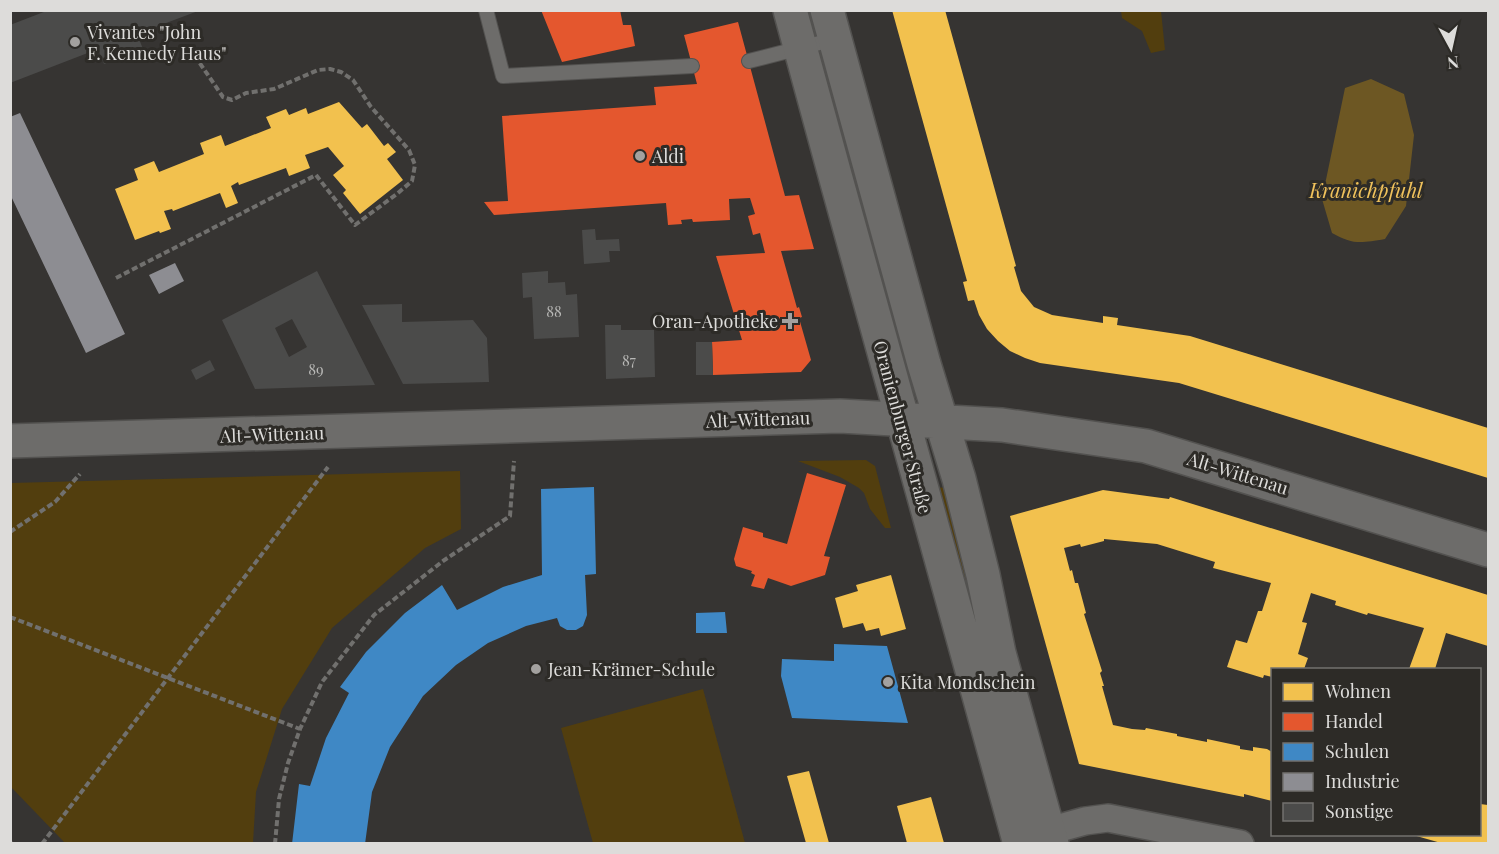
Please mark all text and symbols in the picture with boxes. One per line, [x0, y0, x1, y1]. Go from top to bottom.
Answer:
north arrow [1421, 18, 1481, 78]
place label: Vivantes "John F. Kennedy Haus" [86, 20, 227, 65]
marker: Vivantes "John F. Kennedy Haus" [68, 35, 82, 49]
text: N [1446, 52, 1460, 75]
place label: Aldi [651, 144, 684, 168]
marker: Aldi [633, 149, 647, 163]
water label: Kranichpfuhl [1308, 176, 1424, 203]
house number: 88 [546, 301, 562, 321]
place label: Oran-Apotheke [652, 309, 778, 333]
marker: Oran-Apotheke [783, 314, 797, 328]
street label: Oranienburger Straße [868, 338, 938, 516]
house number: 87 [622, 350, 636, 370]
house number: 89 [308, 359, 324, 379]
street label: Alt-Wittenau [704, 405, 811, 433]
street label: Alt-Wittenau [218, 420, 325, 448]
street label: Alt-Wittenau [1184, 446, 1292, 500]
place label: Jean-Krämer-Schule [547, 657, 715, 681]
marker: Jean-Krämer-Schule [529, 662, 543, 676]
legend [1271, 668, 1481, 836]
place label: Kita Mondschein [900, 670, 1036, 694]
marker: Kita Mondschein [881, 675, 895, 689]
text: Wohnen [1324, 679, 1391, 703]
text: Handel [1325, 709, 1383, 733]
text: Schulen [1325, 739, 1390, 763]
text: Industrie [1325, 769, 1400, 793]
text: Sonstige [1325, 799, 1393, 823]

